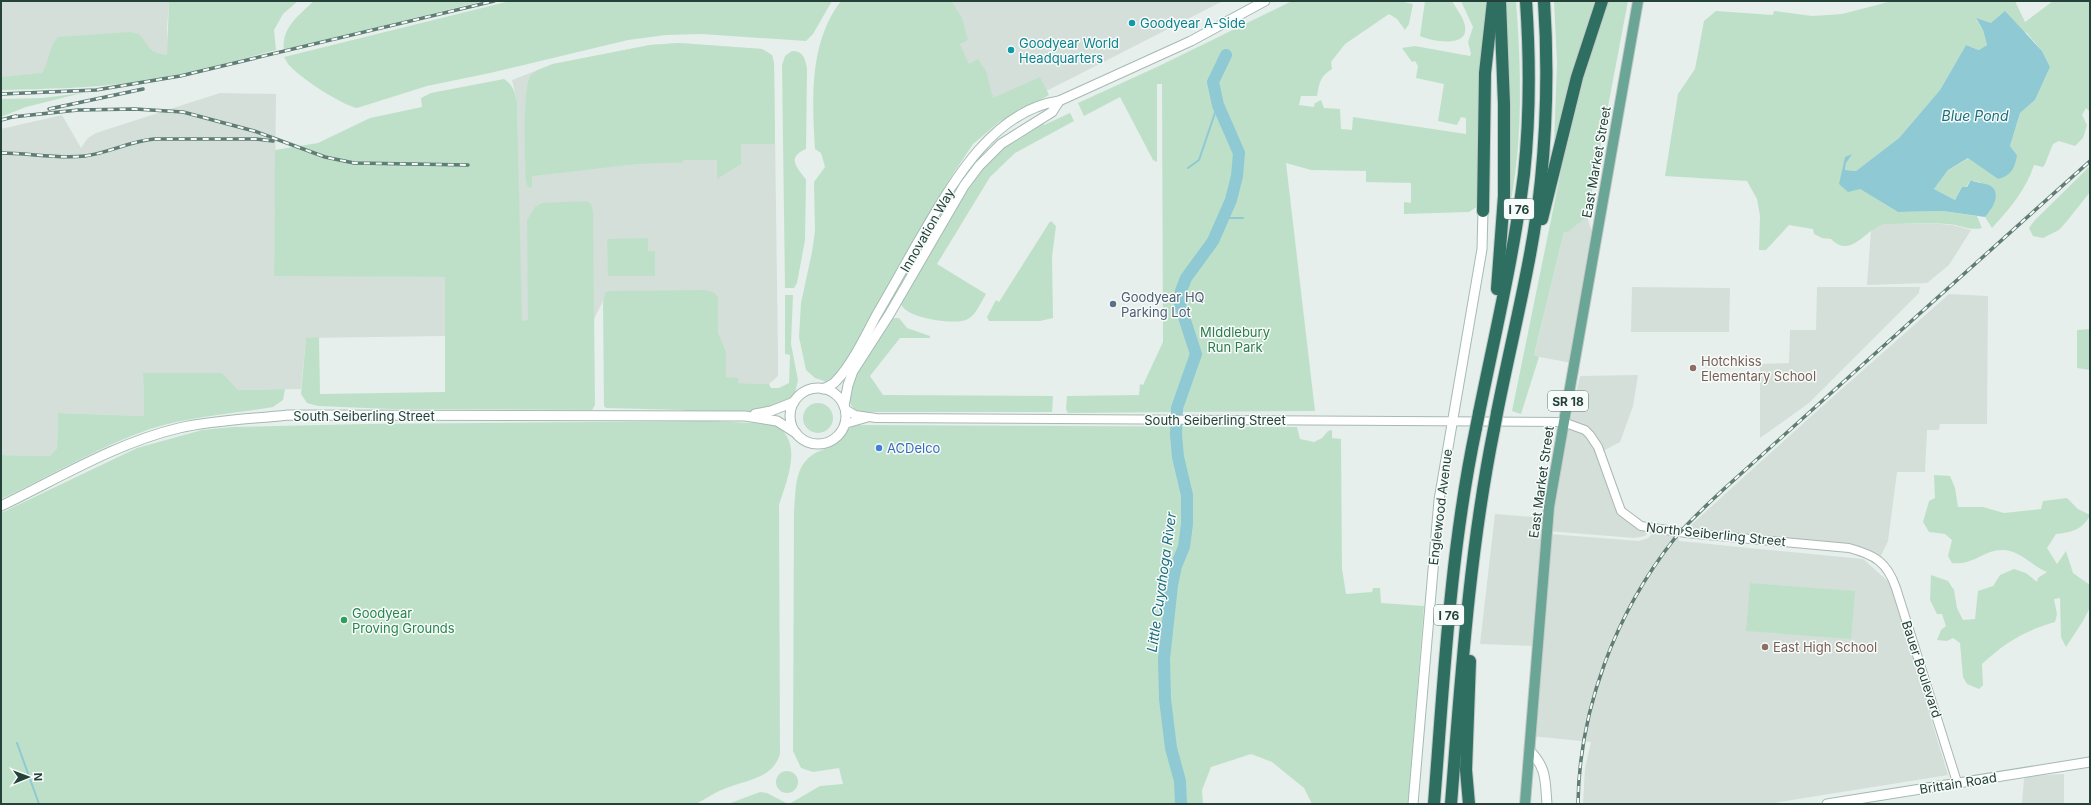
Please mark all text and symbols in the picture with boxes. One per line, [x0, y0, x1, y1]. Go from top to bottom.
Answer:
place label: Goodyear A-Side [1140, 15, 1245, 31]
marker: Goodyear A-Side [1127, 18, 1137, 28]
place label: Goodyear World Headquarters [1019, 35, 1119, 66]
marker: Goodyear World Headquarters [1006, 45, 1016, 55]
street label: East Market Street [1578, 105, 1614, 219]
water label: Blue Pond [1942, 107, 2009, 124]
street label: Innovation Way [897, 185, 957, 275]
road number: I 76 [1504, 199, 1534, 219]
place label: Goodyear HQ Parking Lot [1121, 289, 1205, 320]
marker: Goodyear HQ Parking Lot [1108, 299, 1118, 309]
park label: MIddlebury Run Park [1200, 324, 1270, 355]
place label: Hotchkiss Elementary School [1701, 353, 1816, 384]
marker: Hotchkiss Elementary School [1688, 363, 1698, 373]
road number: SR 18 [1548, 391, 1588, 411]
street label: South Seiberling Street [293, 408, 435, 424]
street label: South Seiberling Street [1144, 412, 1286, 428]
street label: East Market Street [1525, 425, 1557, 539]
place label: ACDelco [887, 440, 941, 456]
marker: ACDelco [874, 443, 884, 453]
street label: Englewood Avenue [1425, 448, 1455, 566]
water label: Little Cuyahoga River [1143, 510, 1179, 653]
street label: North Seiberling Street [1645, 519, 1787, 549]
place label: Goodyear Proving Grounds [352, 605, 455, 636]
road number: I 76 [1434, 605, 1464, 625]
marker: Goodyear Proving Grounds [339, 615, 349, 625]
street label: Bauer Boulevard [1899, 618, 1945, 720]
place label: East High School [1773, 639, 1877, 655]
marker: East High School [1760, 642, 1770, 652]
north arrow [8, 757, 48, 797]
street label: Brittain Road [1918, 769, 1998, 797]
text: N [31, 773, 45, 781]

